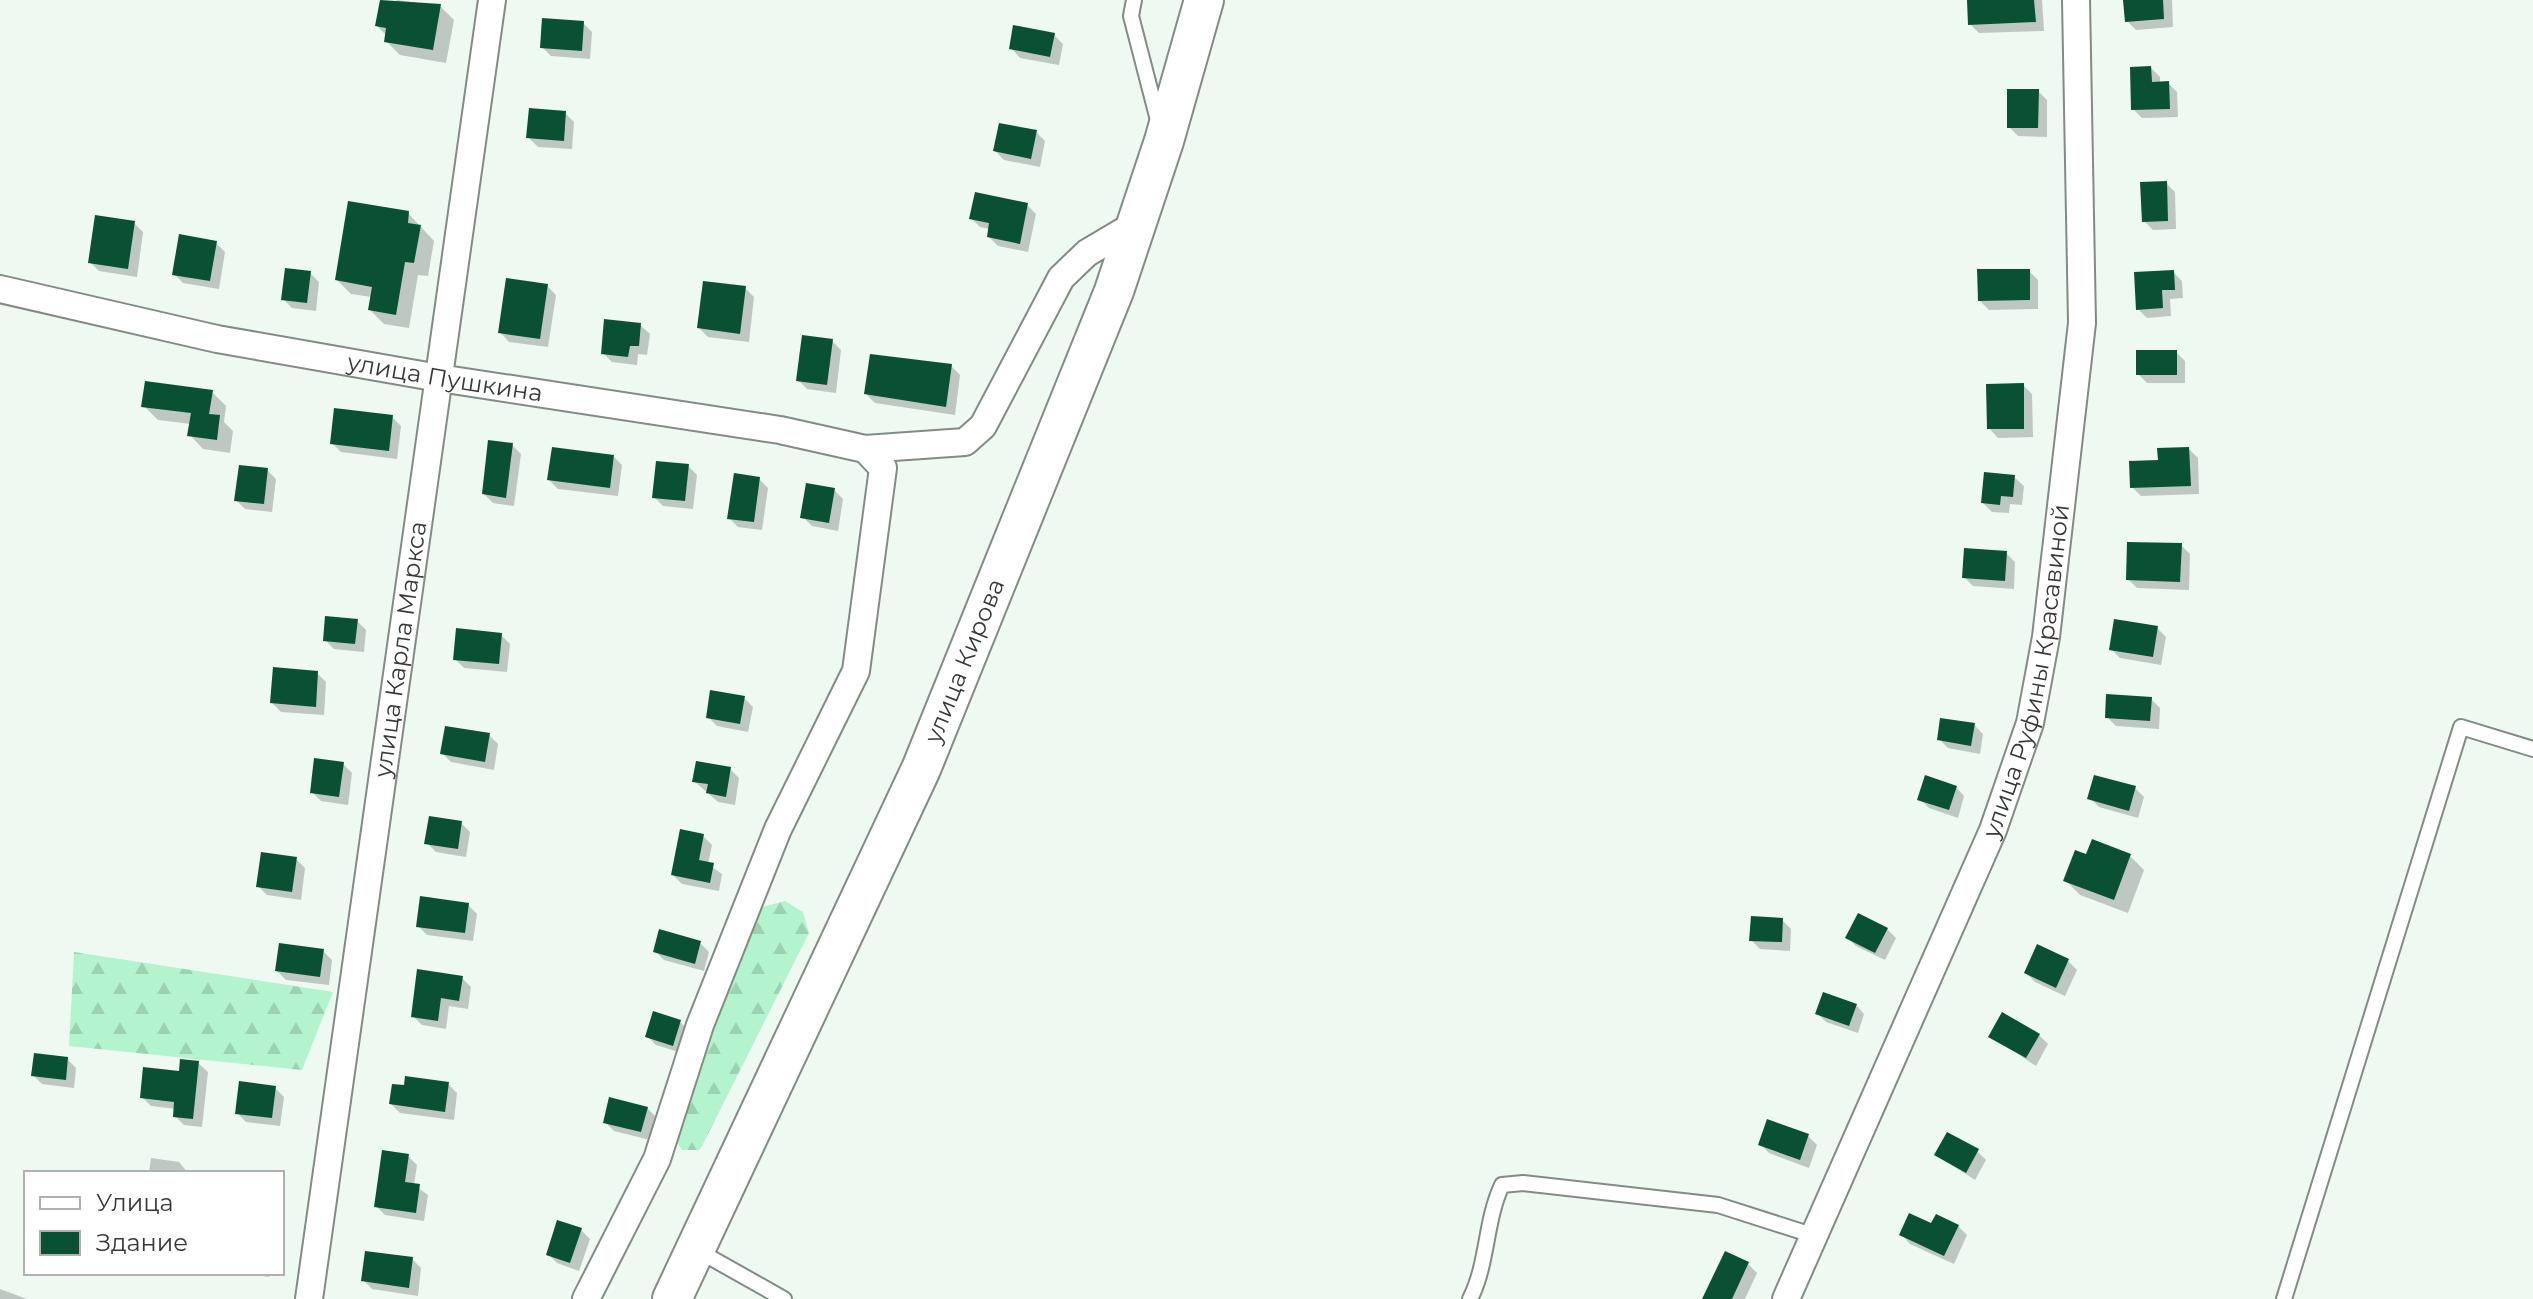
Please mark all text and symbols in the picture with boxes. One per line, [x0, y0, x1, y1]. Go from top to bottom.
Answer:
street label: улица Пушкина [344, 347, 545, 408]
street label: улица Руфины Красавиной [1976, 503, 2075, 843]
street label: улица Карла Маркса [368, 519, 432, 780]
street label: улица Кирова [918, 574, 1010, 748]
legend [24, 1171, 284, 1275]
text: Улица [96, 1188, 174, 1217]
text: Здание [96, 1228, 188, 1257]

